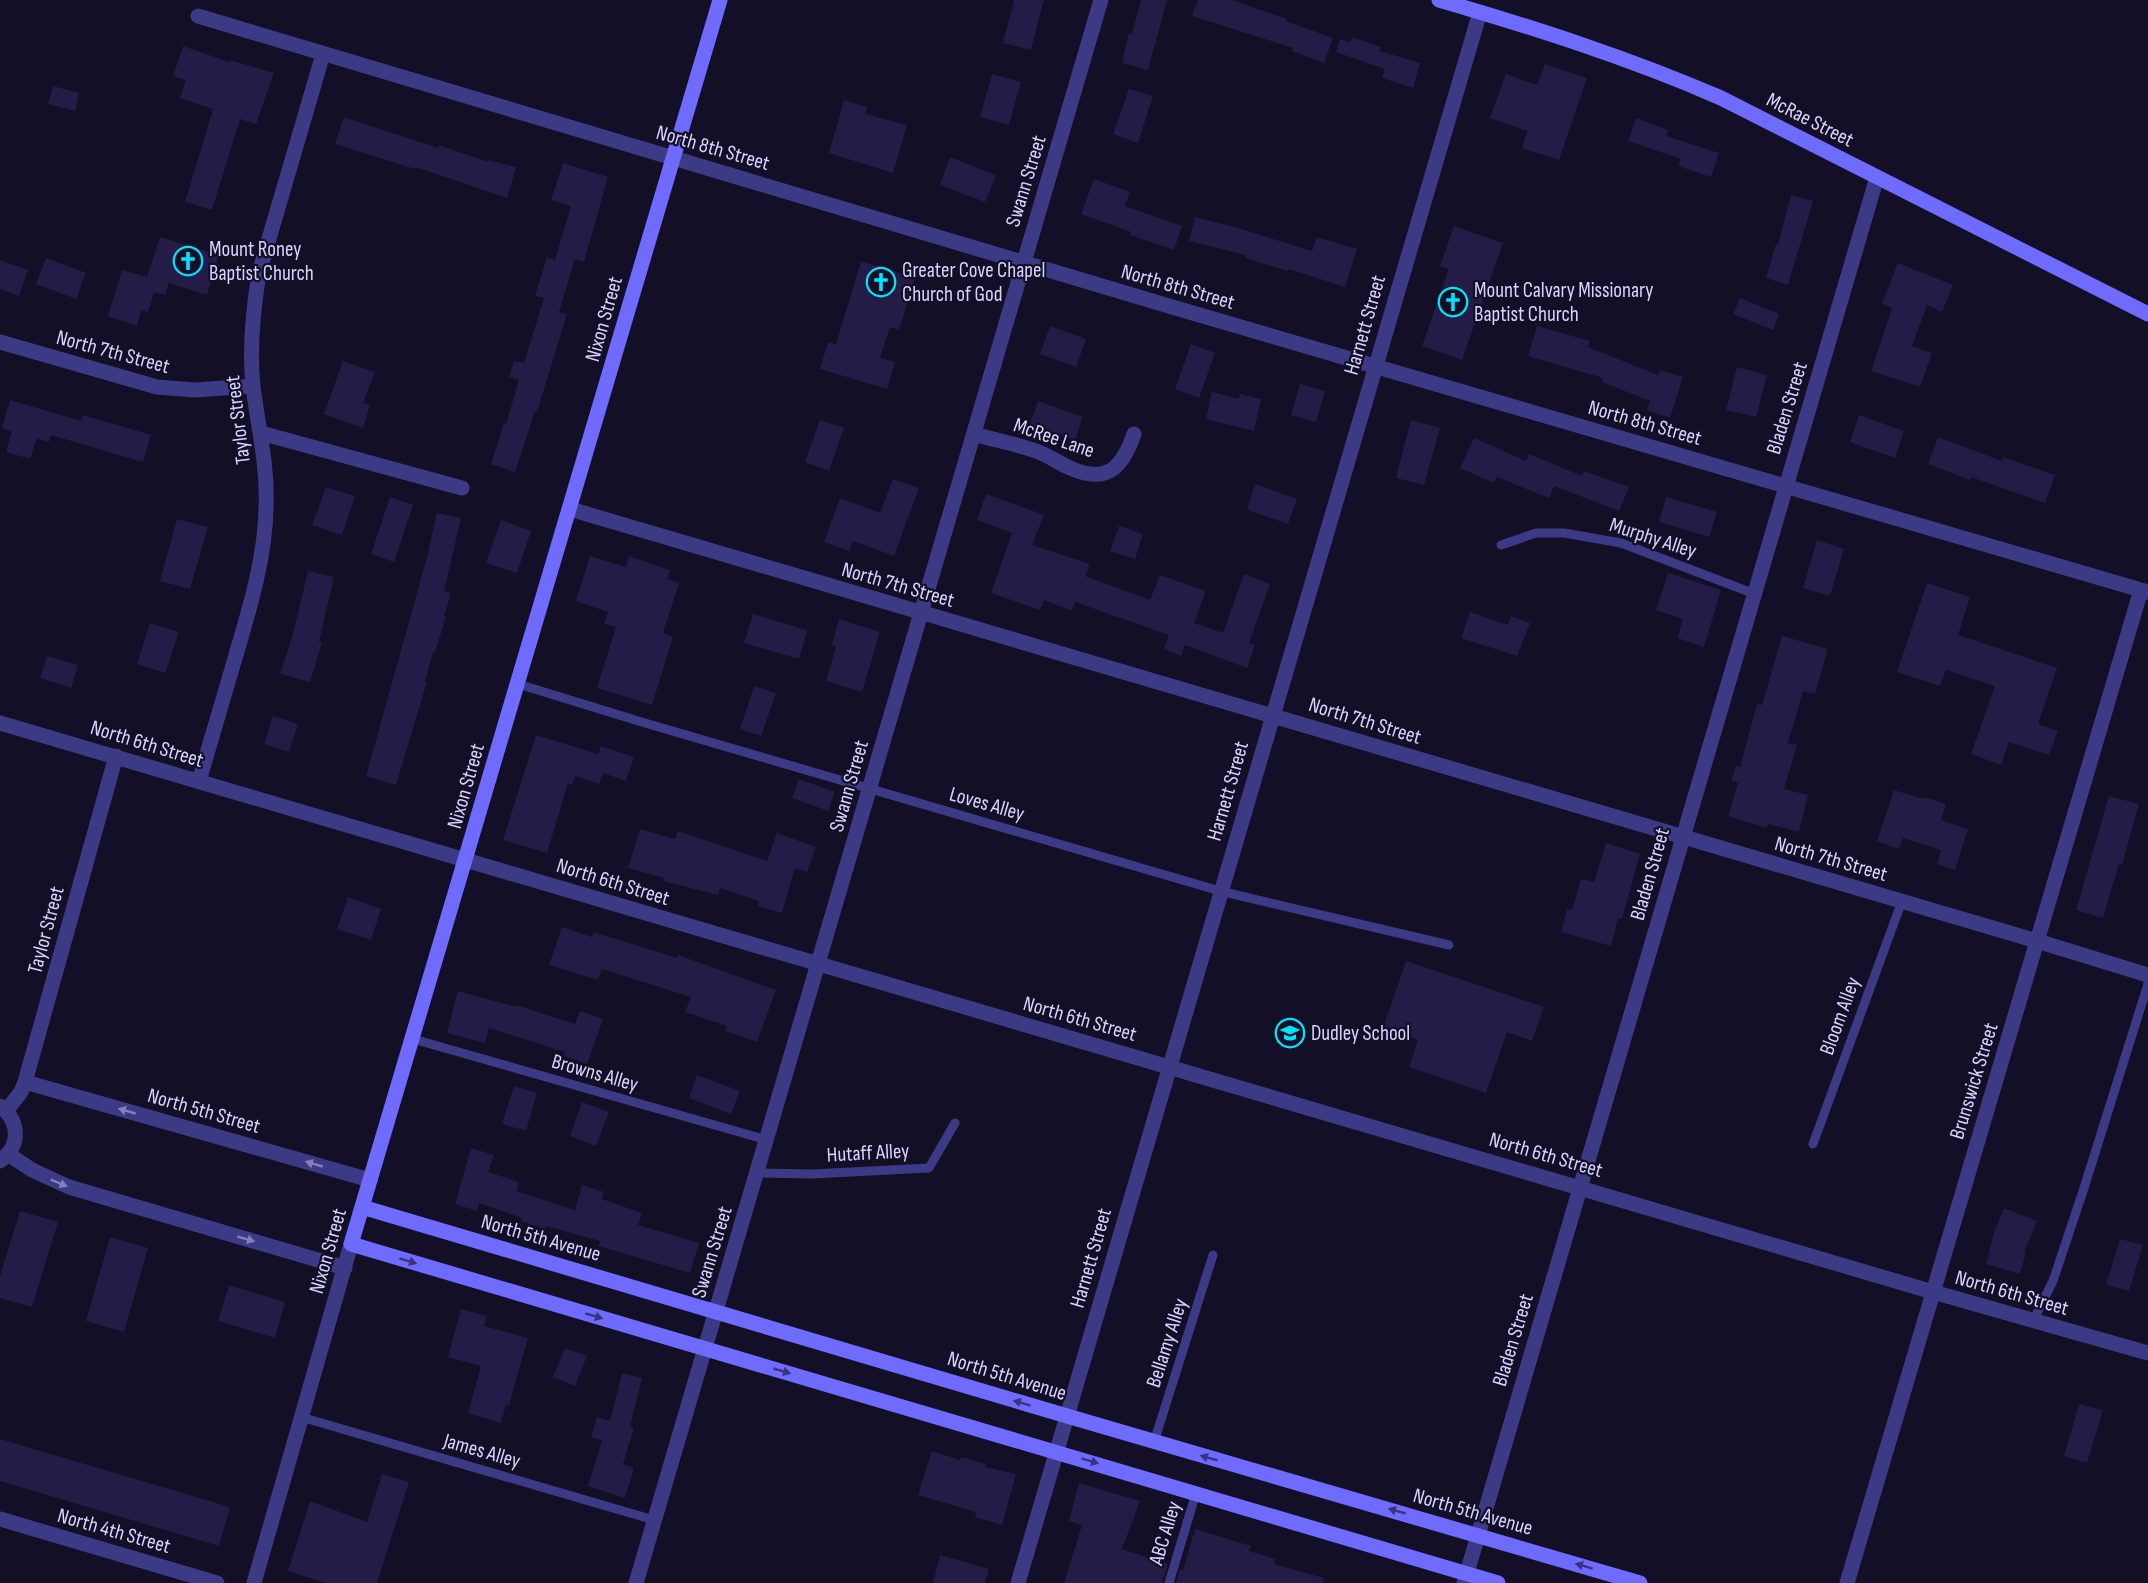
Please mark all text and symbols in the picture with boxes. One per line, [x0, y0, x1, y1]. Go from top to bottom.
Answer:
street label: McRae Street [1762, 87, 1858, 153]
street label: North 8th Street [653, 120, 773, 176]
street label: Swann Street [1000, 132, 1052, 230]
place label: Mount Roney Baptist Church [209, 237, 314, 286]
church icon: Mount Roney Baptist Church [172, 245, 204, 277]
place label: Greater Cove Chapel Church of God [902, 258, 1045, 307]
street label: North 8th Street [1118, 259, 1238, 315]
church icon: Greater Cove Chapel Church of God [865, 266, 897, 298]
street label: Harnett Street [1339, 272, 1391, 378]
street label: Nixon Street [580, 273, 628, 365]
place label: Mount Calvary Missionary Baptist Church [1474, 278, 1653, 327]
church icon: Mount Calvary Missionary Baptist Church [1437, 286, 1469, 318]
street label: North 7th Street [54, 325, 172, 379]
street label: Bladen Street [1761, 359, 1813, 457]
street label: Taylor Street [220, 374, 256, 466]
street label: North 8th Street [1585, 395, 1705, 451]
street label: McRee Lane [1010, 413, 1098, 463]
street label: Murphy Alley [1606, 512, 1700, 564]
street label: North 7th Street [839, 557, 957, 613]
street label: North 7th Street [1306, 692, 1424, 750]
street label: North 6th Street [88, 715, 206, 773]
street label: Swann Street [824, 737, 874, 835]
street label: Harnett Street [1202, 738, 1254, 844]
street label: Nixon Street [442, 740, 490, 832]
street label: Loves Alley [947, 781, 1027, 827]
street label: Bladen Street [1625, 825, 1675, 923]
street label: North 7th Street [1772, 831, 1890, 887]
street label: North 6th Street [554, 853, 672, 911]
street label: Taylor Street [22, 884, 70, 976]
street label: Bloom Alley [1814, 974, 1866, 1058]
street label: North 6th Street [1020, 991, 1140, 1047]
school or university icon: Dudley School [1274, 1017, 1306, 1049]
street label: Brunswick Street [1944, 1020, 2004, 1142]
place label: Dudley School [1311, 1021, 1410, 1046]
street label: Browns Alley [549, 1049, 641, 1097]
street label: North 5th Street [145, 1083, 263, 1139]
one-way arrow [117, 1106, 135, 1115]
street label: North 6th Street [1486, 1127, 1606, 1183]
street label: Hutaff Alley [826, 1138, 910, 1168]
one-way arrow [305, 1159, 323, 1168]
one-way arrow [51, 1178, 69, 1188]
street label: Swann Street [686, 1203, 738, 1301]
street label: Nixon Street [304, 1205, 352, 1297]
street label: Harnett Street [1065, 1205, 1117, 1311]
street label: North 5th Avenue [478, 1209, 604, 1267]
one-way arrow [237, 1235, 255, 1244]
one-way arrow [399, 1257, 417, 1266]
street label: North 6th Street [1952, 1265, 2072, 1321]
street label: Bladen Street [1487, 1291, 1539, 1389]
street label: Bellamy Alley [1141, 1295, 1193, 1391]
one-way arrow [586, 1312, 604, 1321]
street label: North 5th Avenue [945, 1346, 1069, 1406]
one-way arrow [773, 1367, 791, 1376]
one-way arrow [1013, 1398, 1031, 1407]
street label: James Alley [440, 1428, 523, 1474]
one-way arrow [1200, 1452, 1218, 1462]
one-way arrow [1081, 1457, 1099, 1466]
street label: North 5th Avenue [1410, 1483, 1536, 1541]
street label: ABC Alley [1143, 1498, 1187, 1569]
street label: North 4th Street [55, 1503, 173, 1559]
one-way arrow [1388, 1506, 1406, 1516]
one-way arrow [1575, 1561, 1593, 1570]

